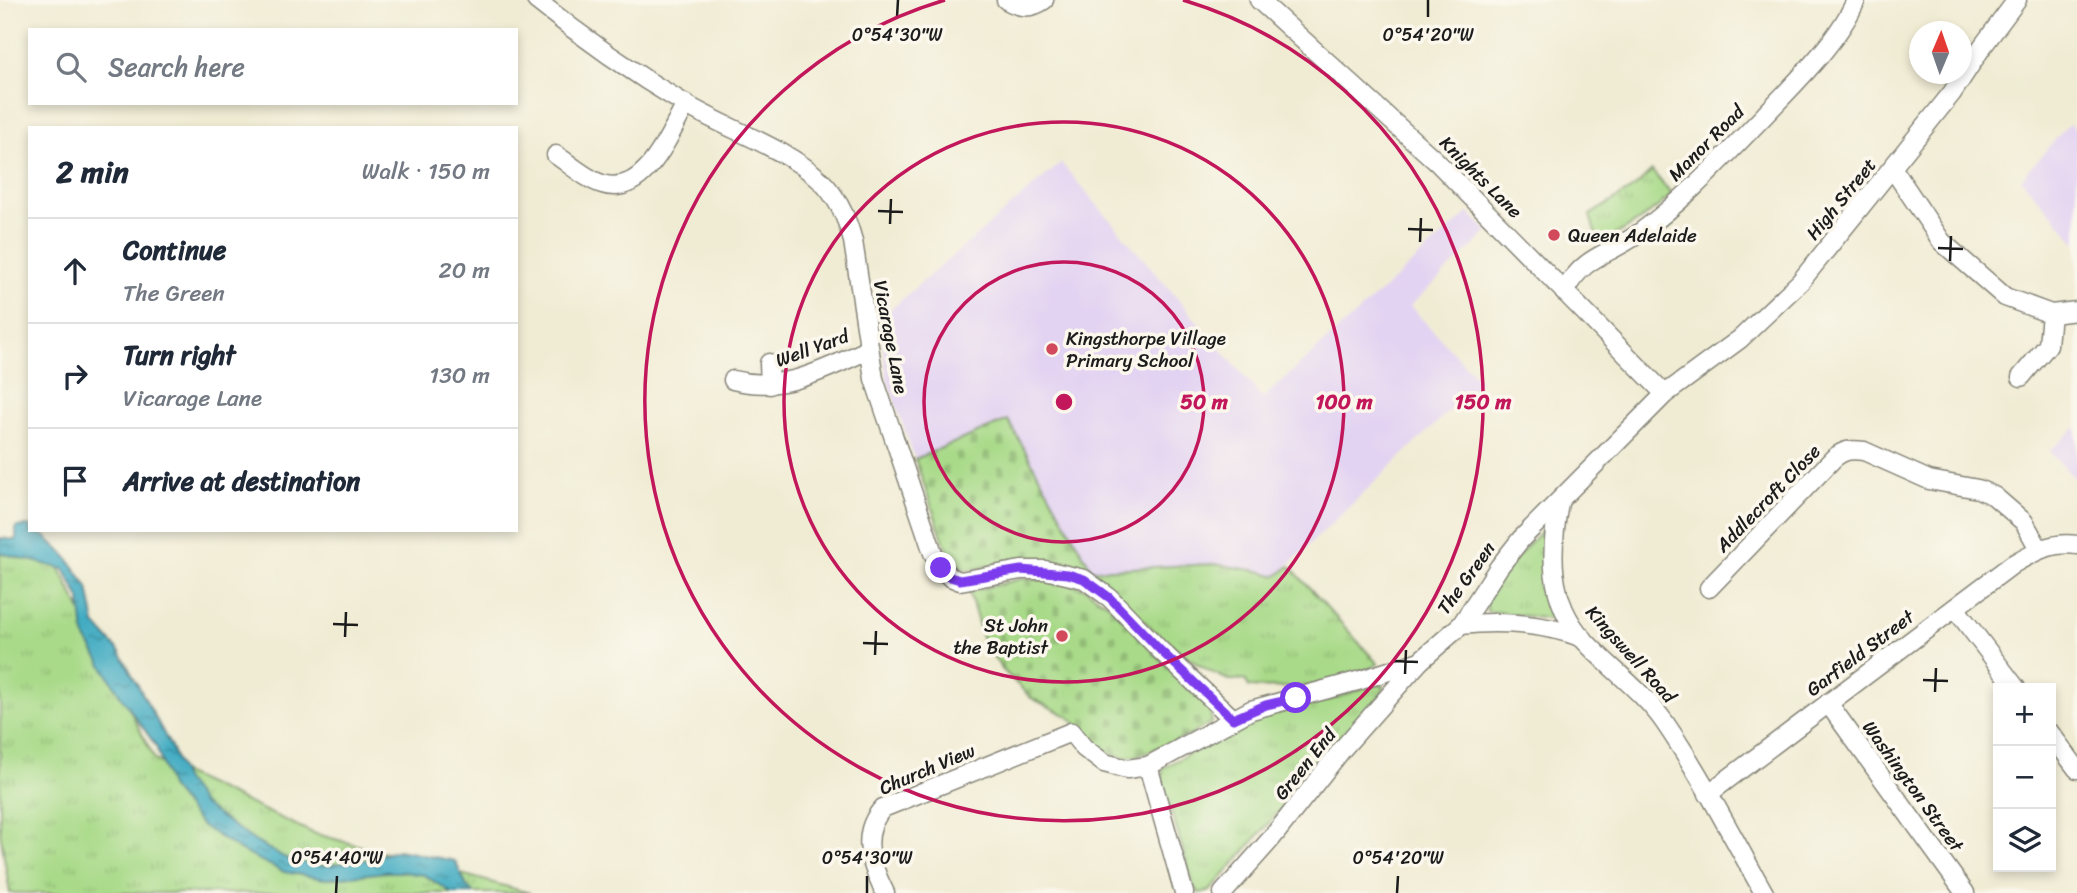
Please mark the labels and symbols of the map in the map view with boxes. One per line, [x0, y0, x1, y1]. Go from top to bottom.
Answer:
text: 0°54'30"W [852, 19, 943, 51]
text: 0°54'20"W [1382, 19, 1475, 51]
north arrow [1909, 21, 1972, 84]
street label: Manor Road [1660, 95, 1754, 189]
street label: Knights Lane [1432, 128, 1531, 227]
street label: High Street [1797, 150, 1885, 248]
place label: Queen Adelaide [1568, 219, 1697, 252]
marker: Queen Adelaide [1546, 227, 1562, 243]
street label: Vicarage Lane [864, 277, 918, 397]
street label: Well Yard [771, 319, 855, 376]
place label: Kingsthorpe Village Primary School [1066, 322, 1226, 377]
marker: Kingsthorpe Village Primary School [1044, 341, 1060, 357]
text: 50 m [1180, 383, 1229, 421]
text: 100 m [1315, 383, 1373, 421]
text: 150 m [1455, 383, 1512, 421]
centre of rings [1052, 390, 1076, 414]
street label: Addlecroft Close [1707, 436, 1829, 561]
street label: The Green [1428, 534, 1504, 622]
route end [925, 552, 956, 583]
street label: Kingswell Road [1577, 597, 1686, 712]
street label: Garfield Street [1799, 600, 1922, 705]
place label: St John the Baptist [954, 609, 1049, 664]
marker: St John the Baptist [1054, 628, 1070, 644]
route start [1280, 682, 1311, 713]
street label: Washington Street [1854, 713, 1973, 860]
street label: Green End [1265, 719, 1346, 807]
street label: Church View [874, 734, 980, 804]
text: 0°54'40"W [291, 842, 384, 874]
text: 0°54'30"W [822, 842, 913, 874]
text: 0°54'20"W [1352, 842, 1445, 874]

